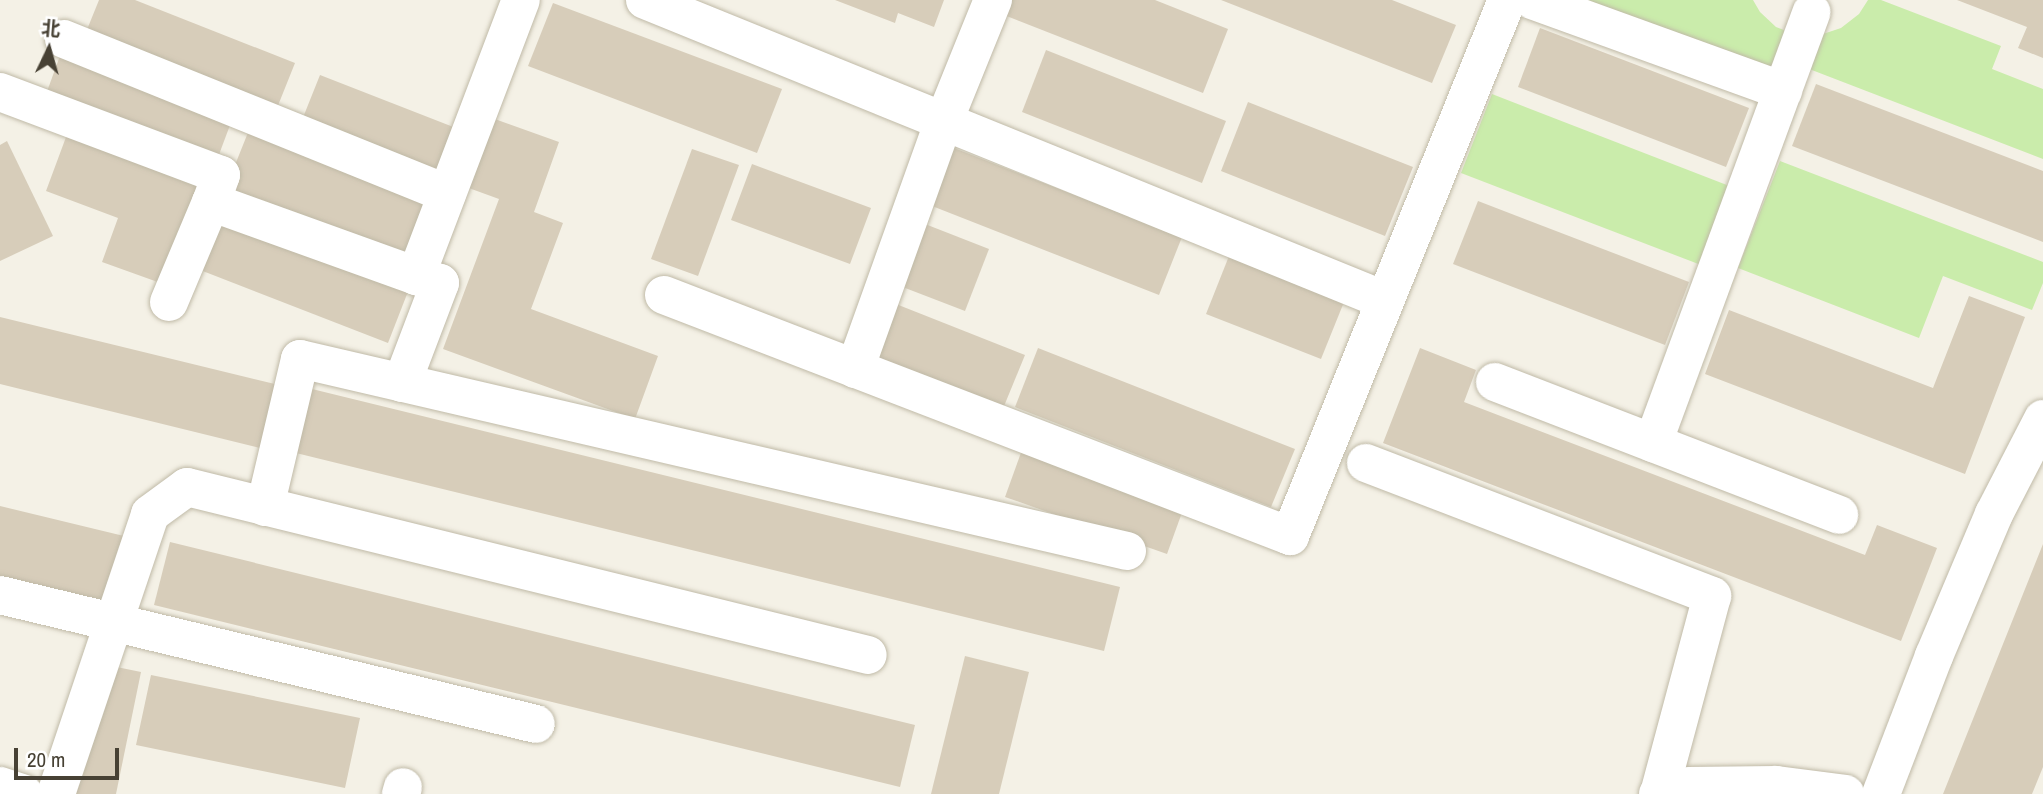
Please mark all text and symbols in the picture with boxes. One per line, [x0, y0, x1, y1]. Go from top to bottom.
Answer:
north arrow [14, 14, 84, 84]
text: 北 [40, 14, 61, 42]
scale bar [18, 734, 122, 778]
text: 20 m [27, 745, 65, 774]

